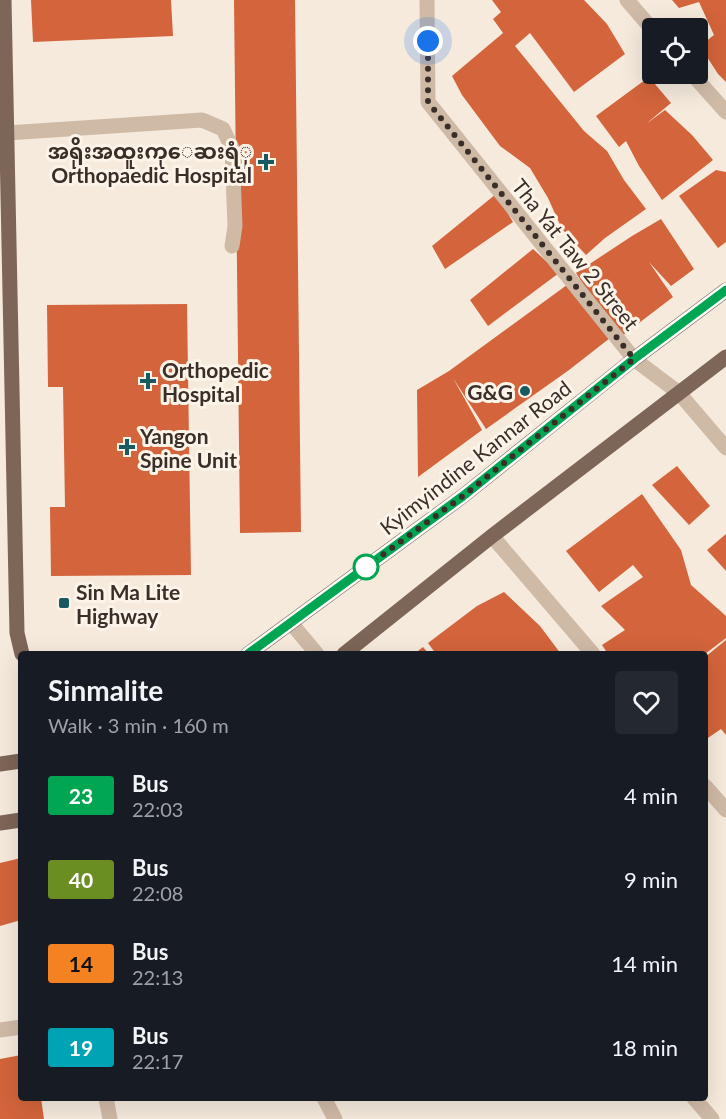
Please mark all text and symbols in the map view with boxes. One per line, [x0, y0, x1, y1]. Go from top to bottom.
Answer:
map controls [642, 18, 708, 84]
button: locate [642, 18, 708, 84]
your location [413, 26, 443, 56]
place label: အရိုးအထူးကုေဆးရံု Orthopaedic Hospital [48, 136, 252, 187]
marker: အရိုးအထူးကုေဆးရံု Orthopaedic Hospital [257, 153, 275, 171]
street label: Tha Yat Taw 2 Street [507, 173, 645, 335]
place label: Orthopedic Hospital [162, 357, 269, 406]
marker: Orthopedic Hospital [139, 372, 157, 390]
street label: Kyimyindine Kannar Road [374, 375, 576, 539]
place label: G&G [467, 379, 513, 404]
marker: G&G [518, 384, 532, 398]
place label: Yangon Spine Unit [139, 423, 237, 472]
marker: Yangon Spine Unit [118, 438, 136, 456]
unlabelled marker [353, 554, 379, 580]
place label: Sin Ma Lite Highway [76, 579, 180, 628]
marker: Sin Ma Lite Highway [57, 596, 71, 610]
button: heart [615, 671, 678, 734]
text: Sinmalite [48, 673, 163, 707]
text: Walk · 3 min · 160 m [48, 713, 229, 737]
text: Bus [132, 770, 168, 797]
text: 4 min [624, 782, 678, 809]
text: 23 [69, 783, 93, 808]
text: 22:03 [132, 797, 183, 821]
text: Bus [132, 854, 168, 881]
text: 9 min [624, 866, 678, 893]
text: 40 [69, 867, 93, 892]
text: 22:08 [132, 881, 183, 905]
text: Bus [132, 938, 168, 965]
text: 14 min [611, 950, 678, 977]
text: 14 [69, 951, 93, 976]
text: 22:13 [132, 965, 183, 989]
text: Bus [132, 1022, 168, 1049]
text: 18 min [611, 1034, 678, 1061]
text: 19 [69, 1035, 93, 1060]
text: 22:17 [132, 1049, 183, 1073]

